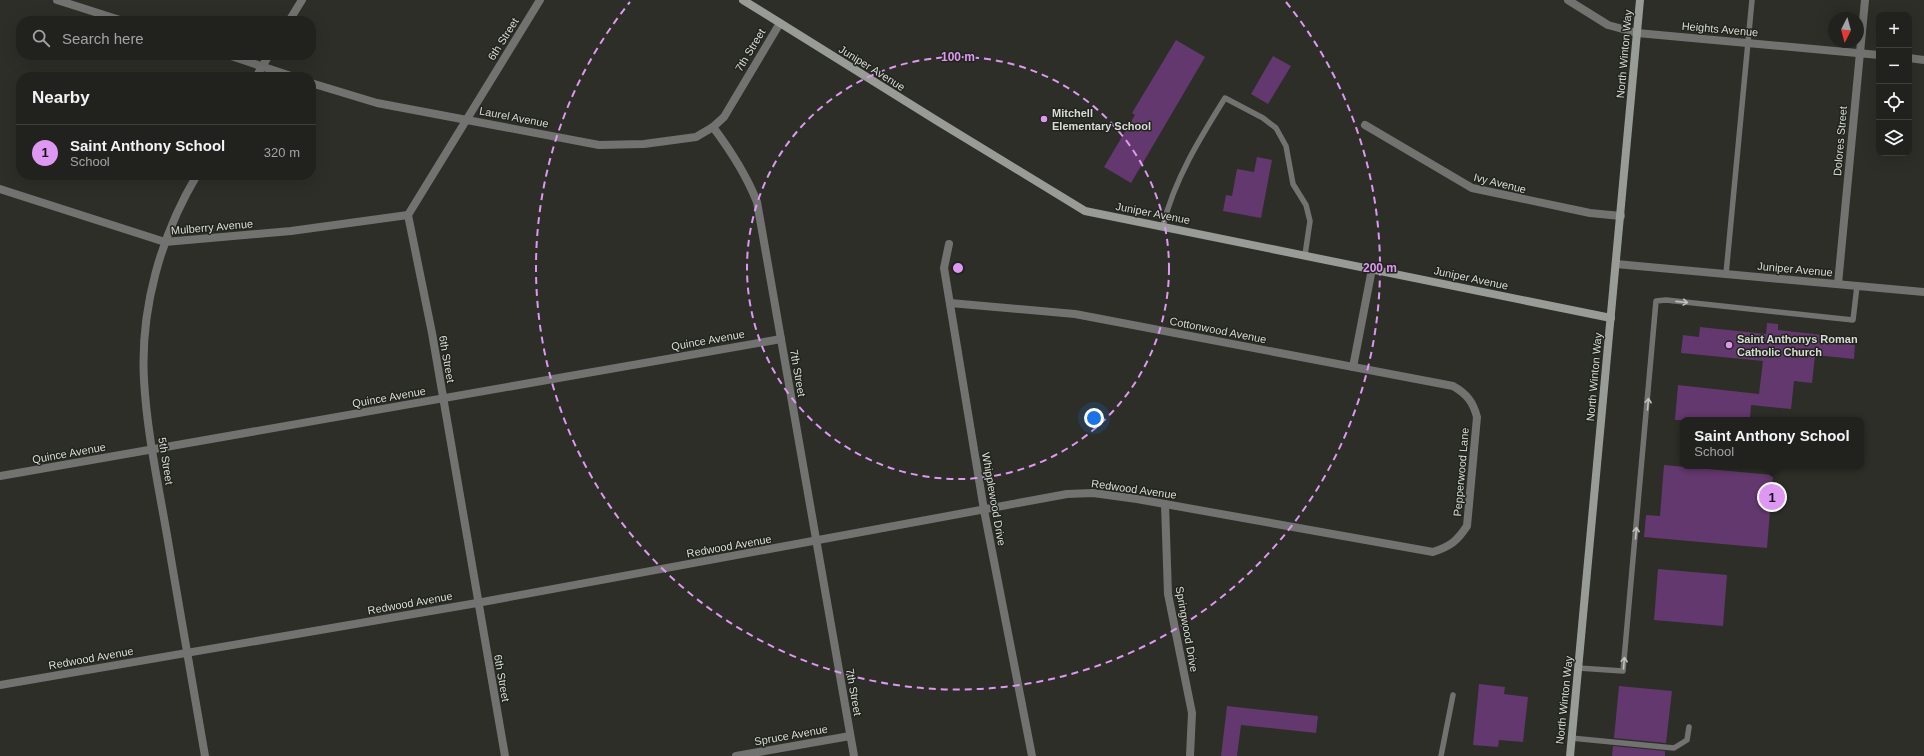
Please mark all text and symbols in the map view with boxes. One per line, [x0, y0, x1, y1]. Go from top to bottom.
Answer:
street label: North Winton Way [1614, 9, 1634, 99]
north arrow [1828, 12, 1864, 48]
map controls [1876, 12, 1912, 156]
button: + [1876, 12, 1912, 48]
search box [16, 16, 316, 60]
street label: 6th Street [485, 16, 521, 62]
street label: Heights Avenue [1681, 20, 1759, 38]
street label: 7th Street [733, 26, 767, 74]
icon: search [30, 27, 52, 49]
text: Search here [62, 30, 144, 47]
street label: Juniper Avenue [837, 43, 907, 93]
button: − [1876, 48, 1912, 84]
text: 100 m [941, 50, 975, 64]
button: locate [1876, 84, 1912, 120]
text: Nearby [32, 88, 90, 107]
street label: Laurel Avenue [478, 104, 550, 130]
street label: Dolores Street [1831, 105, 1849, 177]
place label: Mitchell Elementary School [1052, 107, 1151, 132]
marker: Mitchell Elementary School [1039, 114, 1049, 124]
button: layers [1876, 120, 1912, 156]
text: Saint Anthony School [70, 137, 225, 154]
text: 1 [41, 145, 49, 160]
text: 320 m [264, 145, 300, 160]
text: School [70, 154, 110, 169]
street label: Ivy Avenue [1473, 171, 1527, 195]
street label: Juniper Avenue [1115, 200, 1191, 226]
street label: Mulberry Avenue [170, 217, 254, 237]
street label: Juniper Avenue [1757, 260, 1833, 278]
centre of rings [951, 261, 965, 275]
text: 200 m [1363, 261, 1397, 275]
street label: Juniper Avenue [1433, 264, 1509, 292]
one-way arrow [1675, 298, 1688, 306]
street label: Cottonwood Avenue [1169, 315, 1267, 345]
street label: Quince Avenue [670, 328, 746, 352]
street label: North Winton Way [1584, 332, 1604, 422]
place label: Saint Anthonys Roman Catholic Church [1737, 333, 1858, 358]
street label: 6th Street [437, 334, 457, 384]
marker: Saint Anthonys Roman Catholic Church [1724, 340, 1734, 350]
street label: 7th Street [788, 348, 808, 398]
street label: Quince Avenue [351, 385, 427, 409]
one-way arrow [1644, 398, 1651, 411]
your location [1084, 408, 1104, 428]
popup [1680, 417, 1864, 469]
street label: Pepperwood Lane [1451, 427, 1471, 517]
text: Saint Anthony School [1694, 427, 1850, 444]
street label: 5th Street [156, 437, 176, 485]
street label: Quince Avenue [31, 441, 107, 465]
text: School [1694, 444, 1734, 459]
street label: Whipplewood Drive [980, 451, 1008, 547]
street label: Redwood Avenue [1091, 477, 1177, 501]
pin: 1 [1759, 482, 1785, 512]
one-way arrow [1632, 527, 1639, 540]
street label: Redwood Avenue [686, 533, 772, 559]
street label: Springwood Drive [1174, 585, 1200, 673]
street label: Redwood Avenue [367, 590, 453, 616]
street label: Redwood Avenue [48, 645, 134, 671]
street label: 6th Street [492, 653, 512, 703]
street label: North Winton Way [1553, 655, 1575, 745]
one-way arrow [1620, 657, 1627, 670]
street label: 7th Street [844, 667, 864, 717]
street label: Spruce Avenue [753, 723, 829, 747]

